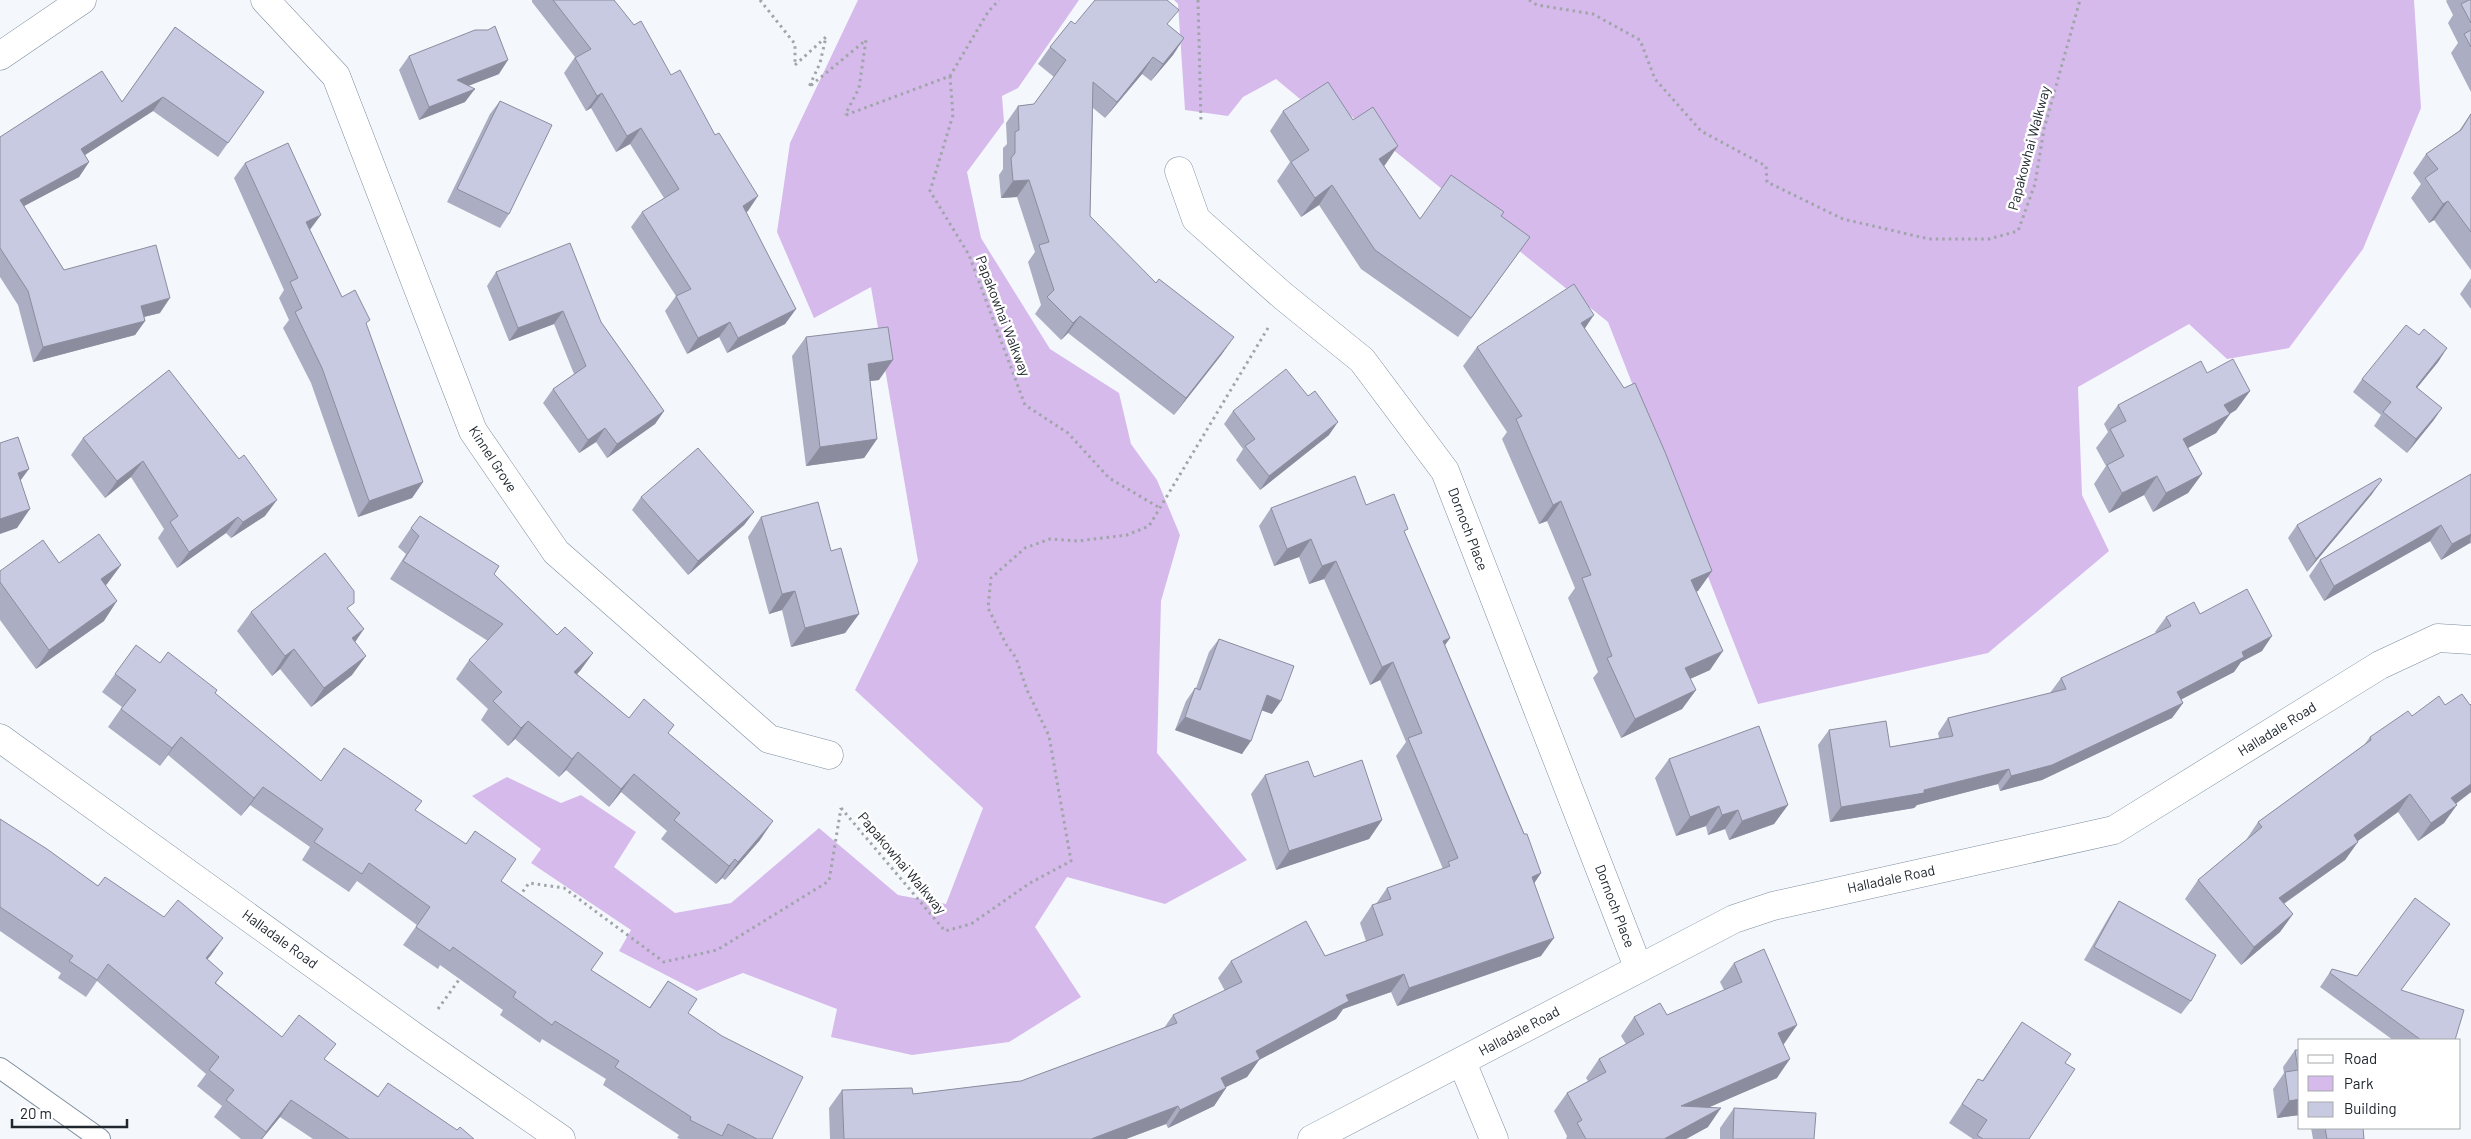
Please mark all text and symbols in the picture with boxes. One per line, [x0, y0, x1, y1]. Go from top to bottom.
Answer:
street label: Papakowhai Walkway [2004, 83, 2053, 212]
street label: Papakowhai Walkway [973, 253, 1035, 379]
street label: Kinnel Grove [466, 422, 521, 495]
street label: Dornoch Place [1445, 485, 1492, 573]
street label: Halladale Road [2234, 698, 2319, 759]
street label: Papakowhai Walkway [855, 808, 950, 918]
street label: Halladale Road [1846, 861, 1936, 896]
street label: Dornoch Place [1592, 862, 1639, 950]
street label: Halladale Road [239, 906, 321, 972]
street label: Halladale Road [1475, 1002, 1562, 1059]
legend [2298, 1039, 2461, 1129]
text: Road [2344, 1049, 2377, 1067]
text: Park [2344, 1074, 2374, 1092]
scale bar [12, 1096, 128, 1128]
text: Building [2344, 1099, 2397, 1117]
text: 20 m [20, 1104, 52, 1122]

